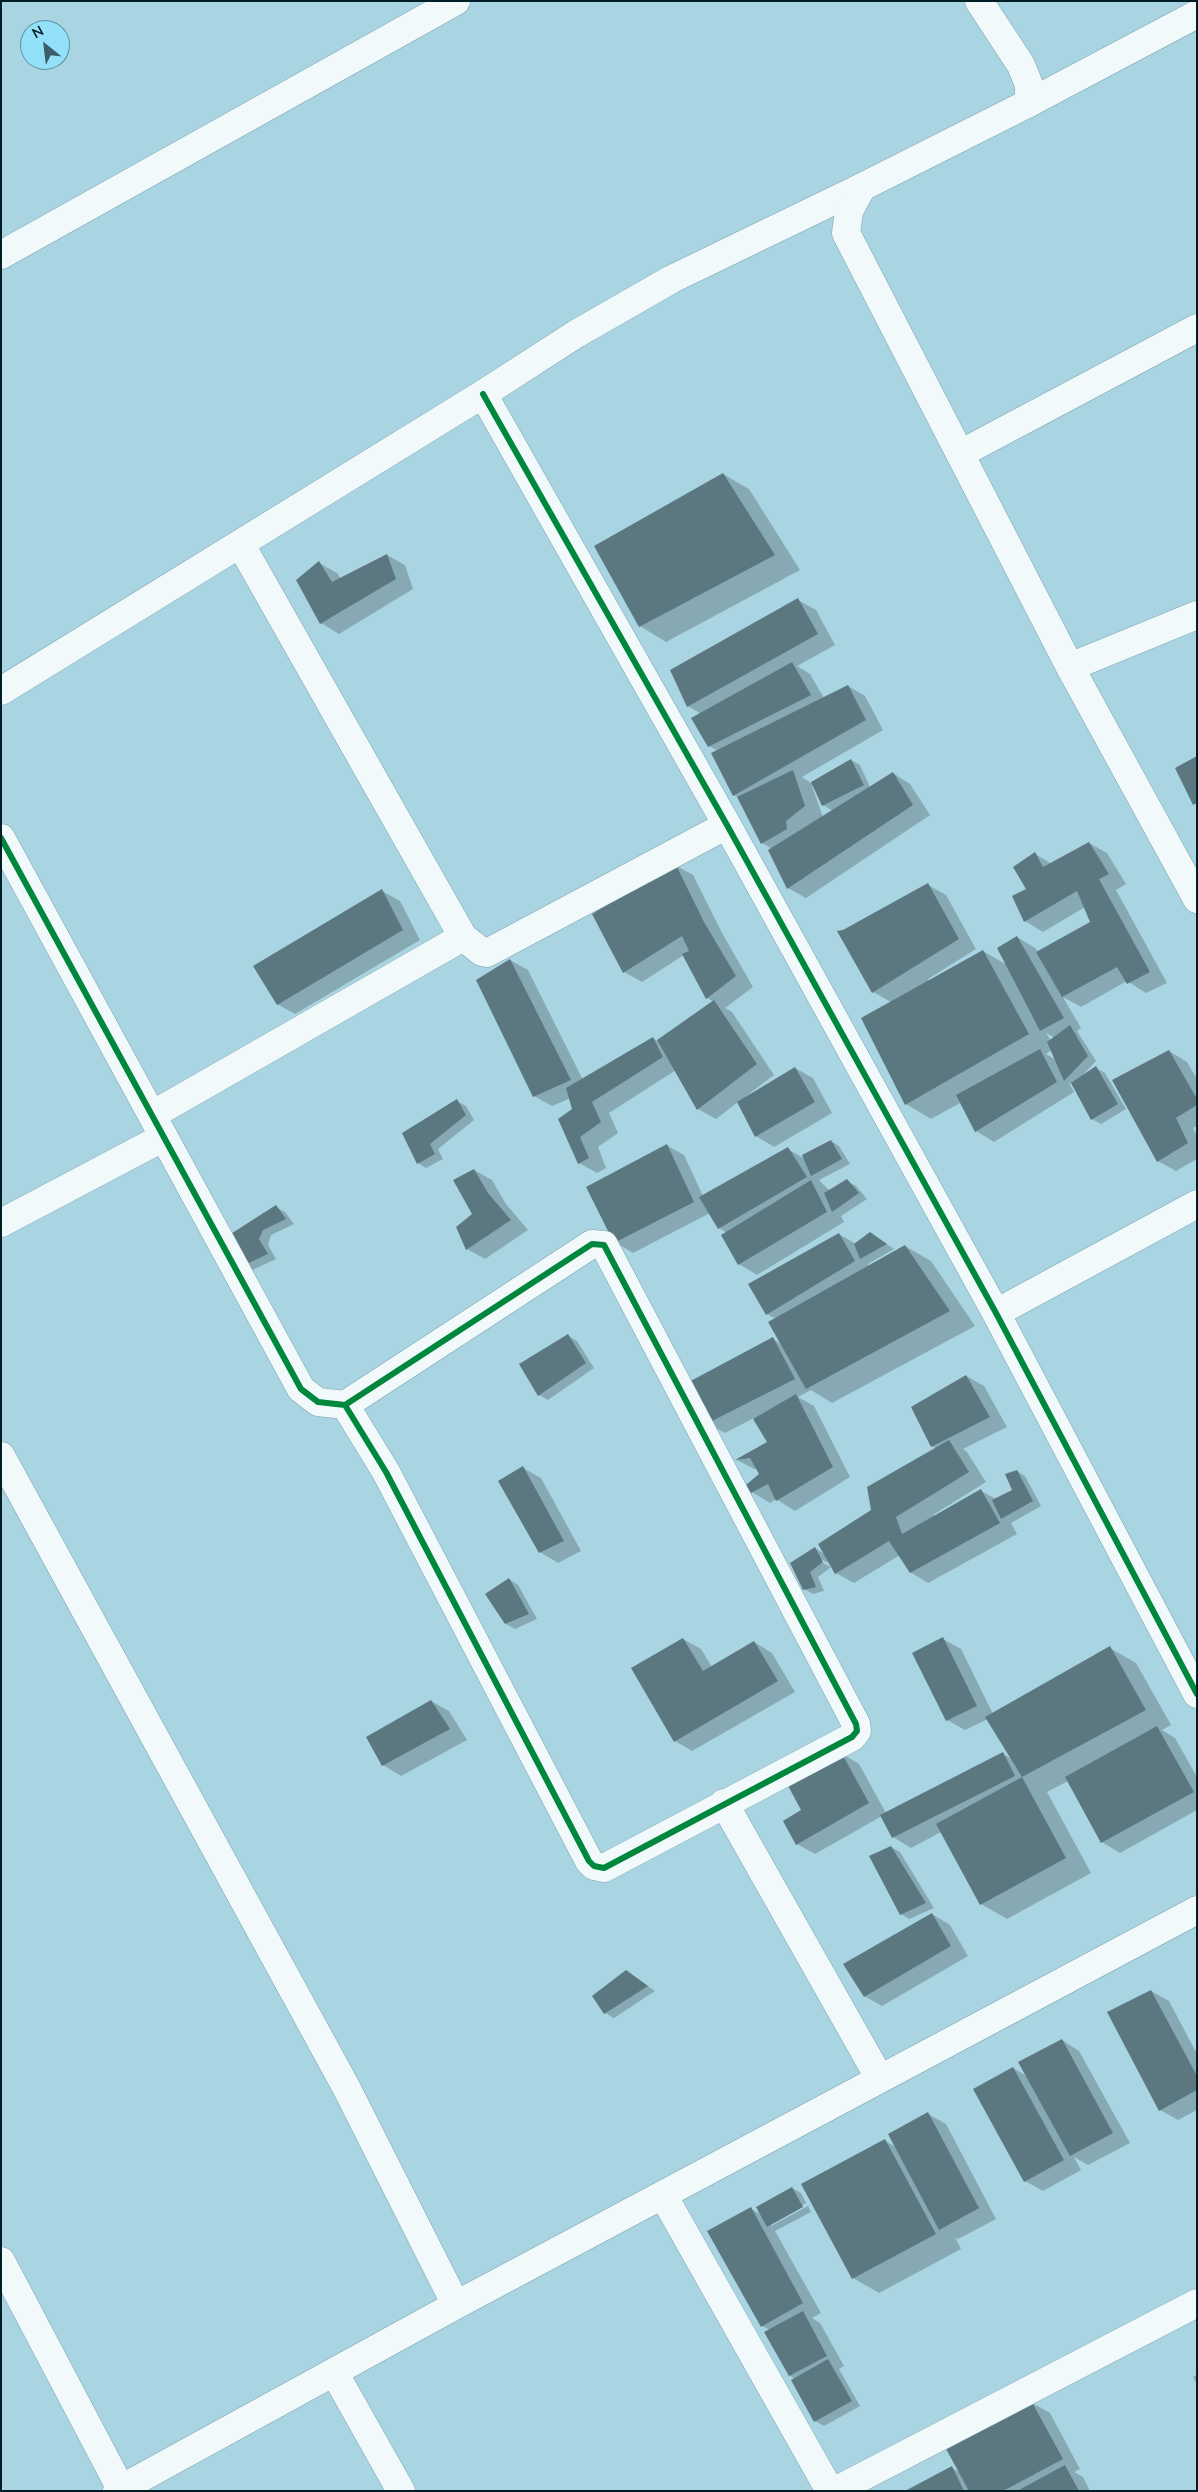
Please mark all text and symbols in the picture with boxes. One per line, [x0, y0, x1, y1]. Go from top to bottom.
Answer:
north arrow [20, 20, 70, 70]
text: N [29, 21, 47, 43]

